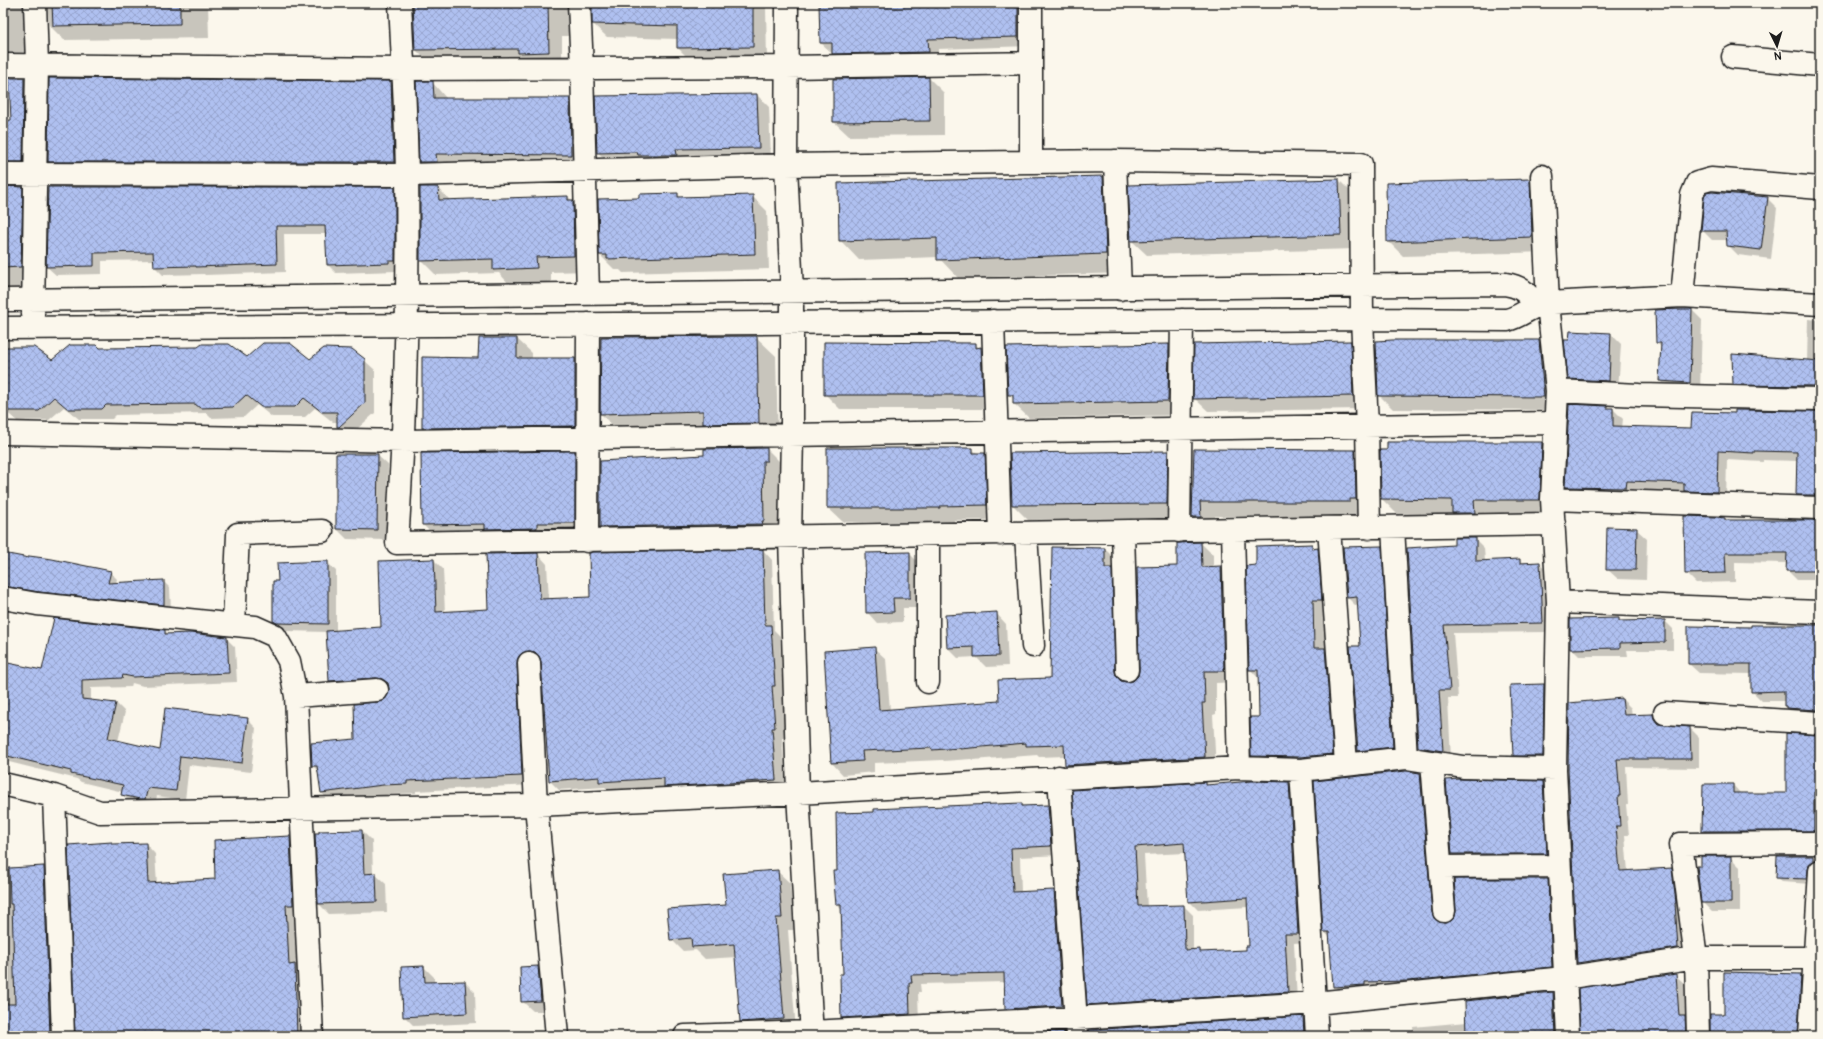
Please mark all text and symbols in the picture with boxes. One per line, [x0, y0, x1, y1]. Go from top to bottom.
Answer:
north arrow [1757, 26, 1797, 66]
text: N [1773, 49, 1782, 62]

